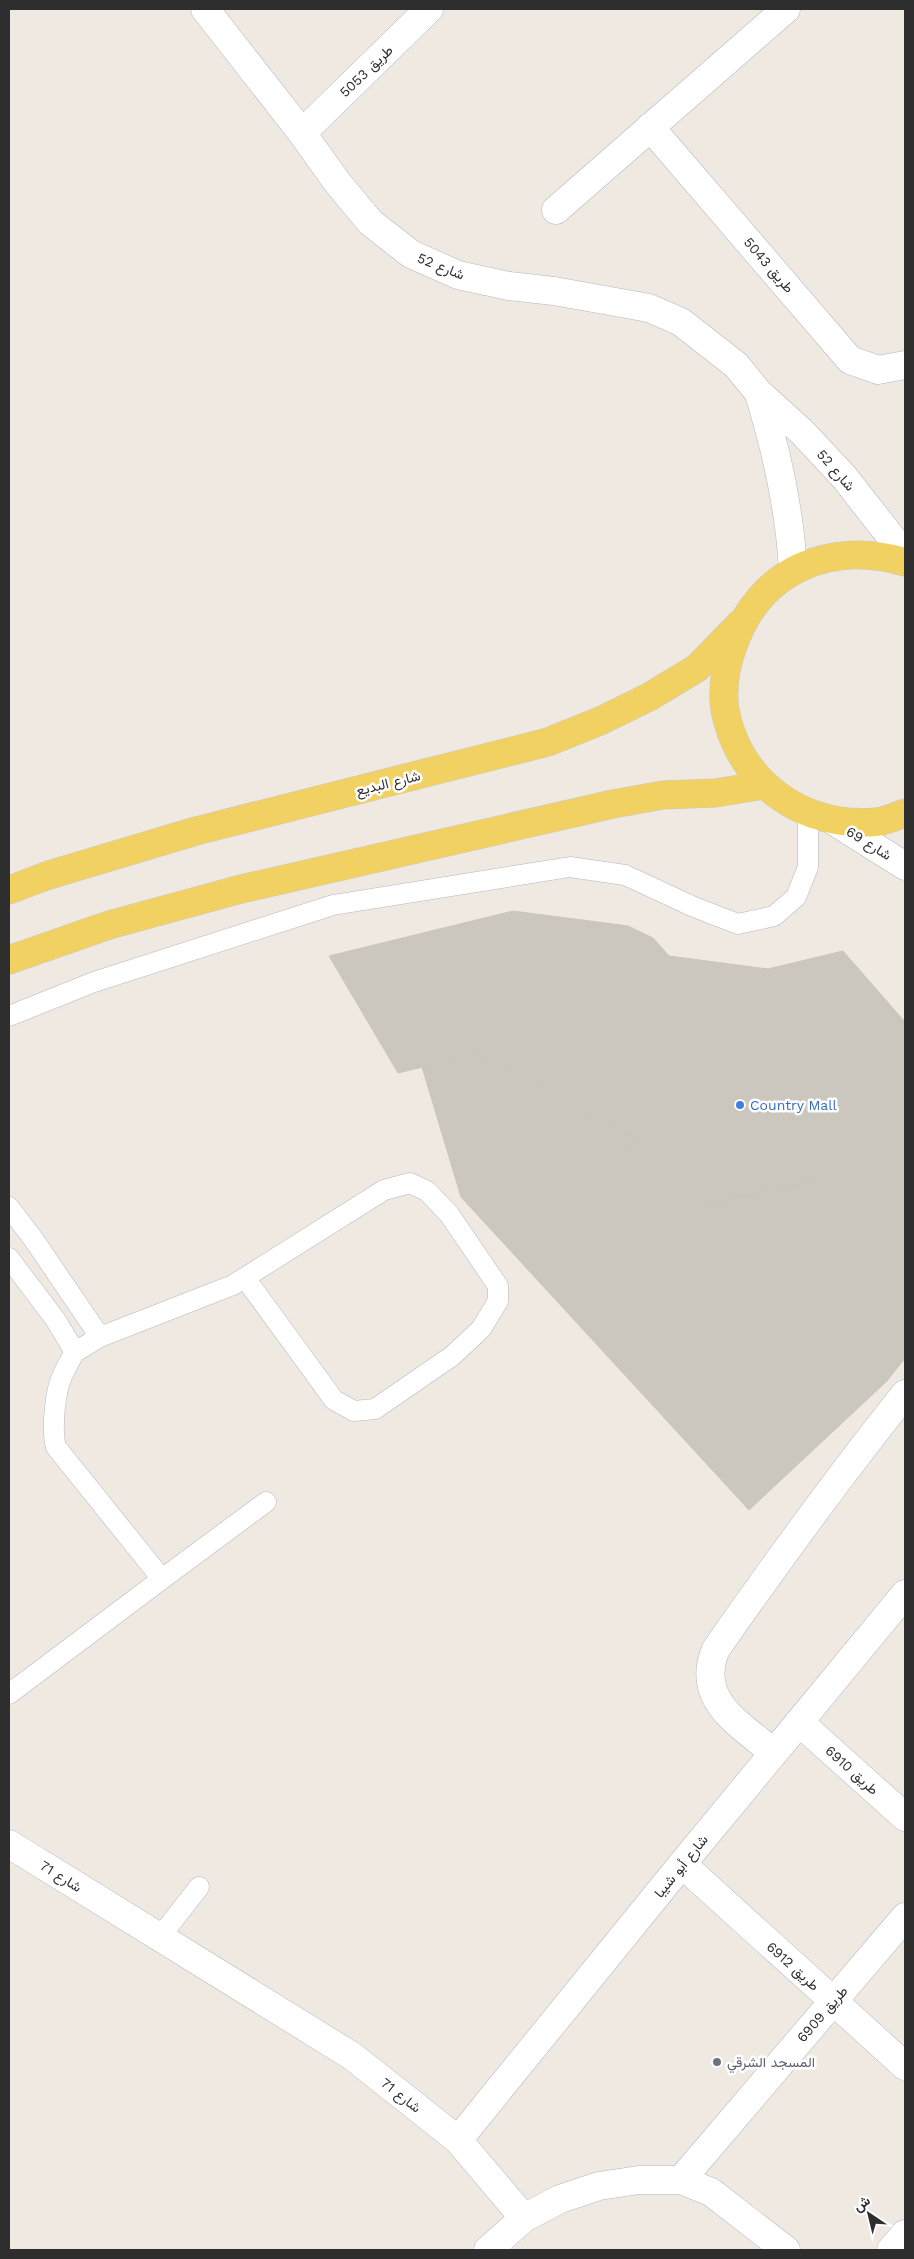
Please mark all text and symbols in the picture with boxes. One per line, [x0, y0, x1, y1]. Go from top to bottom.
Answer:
street label: طريق 5053 [336, 42, 397, 101]
street label: طريق 5043 [740, 234, 797, 297]
street label: شارع 52 [414, 249, 467, 285]
street label: شارع 52 [812, 446, 858, 496]
street label: شارع البديع [354, 767, 423, 802]
street label: شارع 69 [842, 823, 894, 866]
place label: Country Mall [750, 1097, 838, 1113]
marker: Country Mall [734, 1099, 746, 1111]
street label: طريق 6910 [822, 1742, 882, 1799]
street label: شارع أبو شيبا [651, 1831, 713, 1902]
street label: شارع 71 [36, 1857, 85, 1898]
street label: طريق 6912 [763, 1938, 823, 1995]
street label: طريق 6909 [793, 1983, 851, 2046]
place label: المسجد الشرقي [727, 2054, 815, 2074]
marker: المسجد الشرقي [711, 2056, 723, 2068]
street label: شارع 71 [376, 2074, 424, 2118]
north arrow [844, 2189, 894, 2239]
text: ش [850, 2192, 874, 2216]

